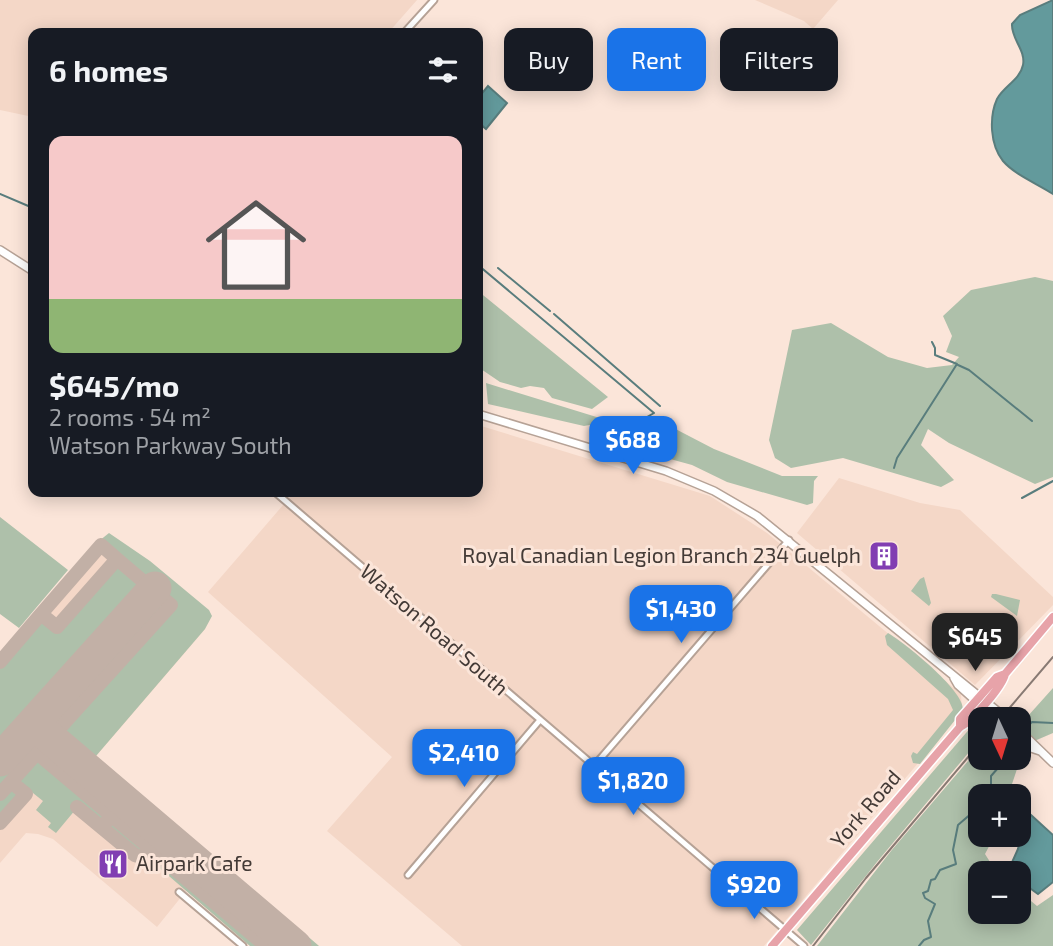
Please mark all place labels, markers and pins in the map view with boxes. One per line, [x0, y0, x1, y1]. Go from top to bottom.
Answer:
pin: $688 [592, 416, 674, 476]
building icon: Royal Canadian Legion Branch 234 Guelph [867, 539, 901, 573]
place label: Royal Canadian Legion Branch 234 Guelph [462, 542, 861, 567]
pin: $1,430 [624, 586, 738, 645]
pin: $645 [934, 614, 1016, 673]
pin: $2,410 [407, 730, 521, 789]
pin: $1,820 [576, 758, 690, 817]
restaurant icon: Airpark Cafe [96, 847, 130, 881]
place label: Airpark Cafe [136, 850, 253, 875]
pin: $920 [713, 862, 795, 921]

